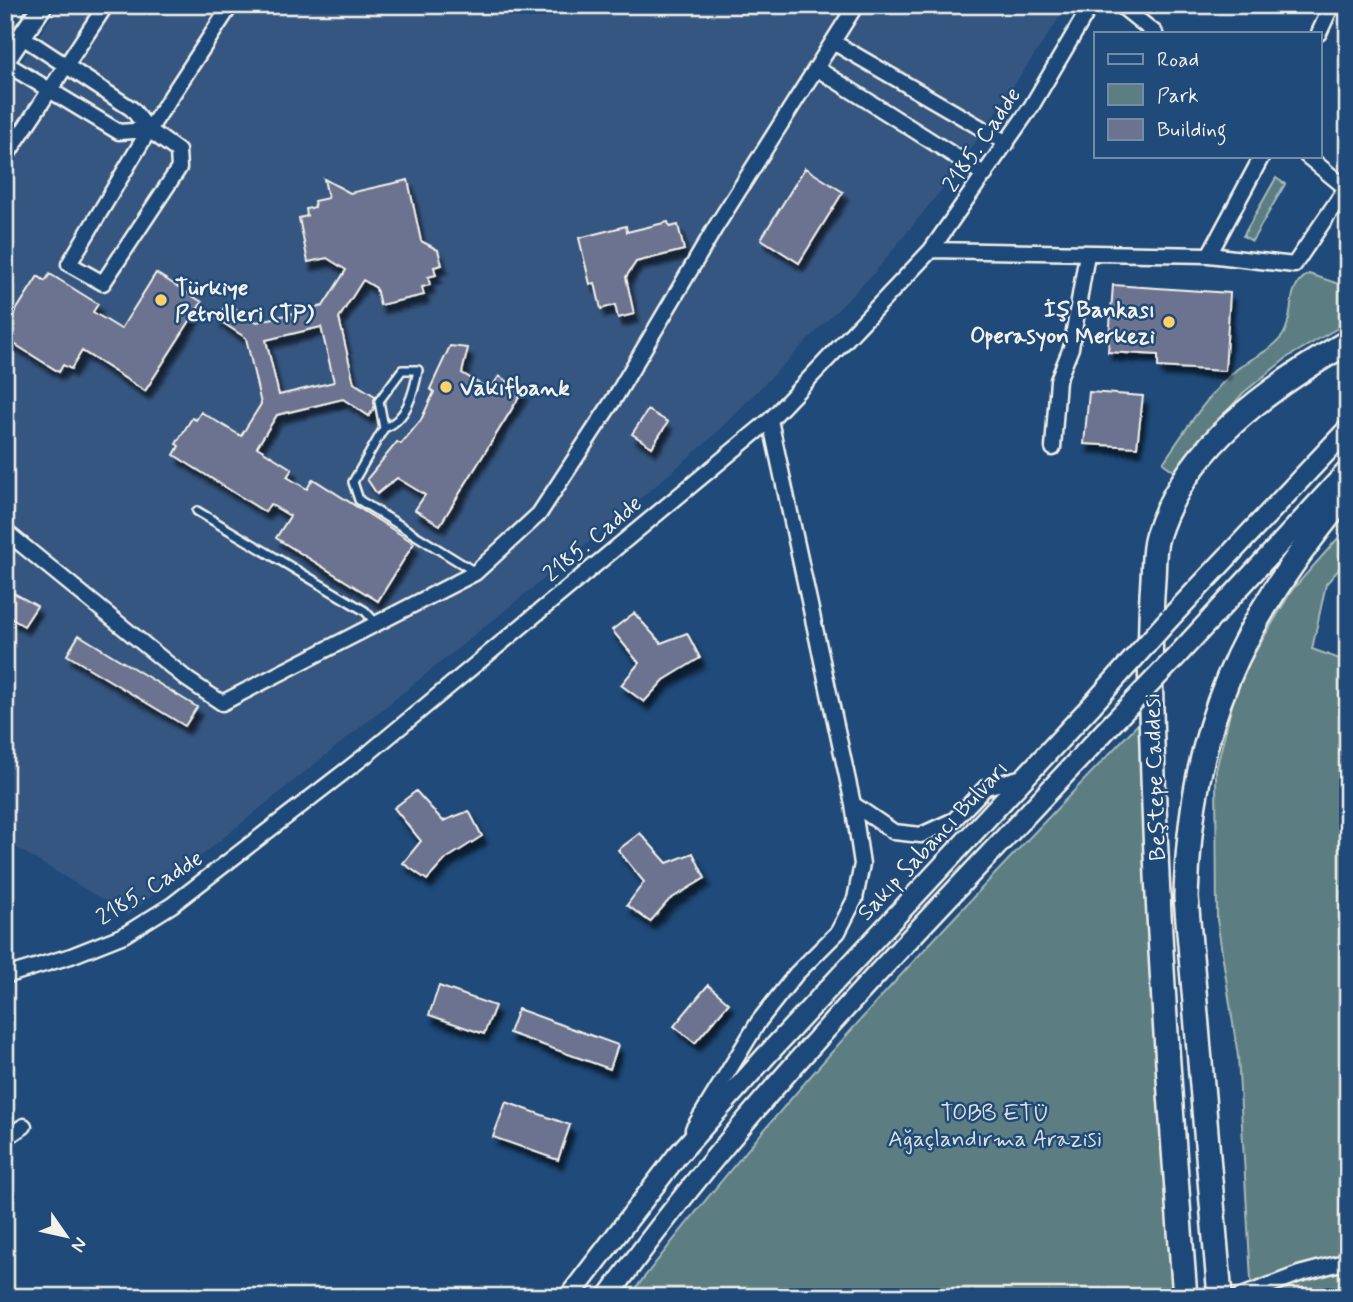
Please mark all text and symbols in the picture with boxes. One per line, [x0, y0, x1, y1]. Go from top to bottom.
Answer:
legend [1094, 32, 1322, 158]
text: Road [1157, 46, 1199, 74]
street label: 2185. Cadde [937, 82, 1029, 198]
text: Park [1157, 82, 1199, 110]
text: Building [1157, 116, 1227, 146]
place label: Türkiye Petrolleri (TP) [175, 274, 315, 330]
marker: Türkiye Petrolleri (TP) [153, 292, 169, 308]
place label: İş Bankası Operasyon Merkezi [970, 296, 1155, 352]
marker: İş Bankası Operasyon Merkezi [1161, 314, 1177, 330]
place label: Vakıfbank [460, 374, 570, 404]
marker: Vakıfbank [438, 379, 454, 395]
street label: 2185. Cadde [537, 489, 649, 590]
street label: Beştepe Caddesi [1138, 692, 1174, 861]
street label: Sakıp Sabancı Bulvarı [851, 755, 1016, 928]
street label: 2185. Cadde [91, 844, 209, 933]
park label: TOBB ETÜ Ağaçlandırma Arazisi [888, 1099, 1102, 1155]
north arrow [32, 1200, 102, 1270]
text: N [65, 1232, 93, 1257]

